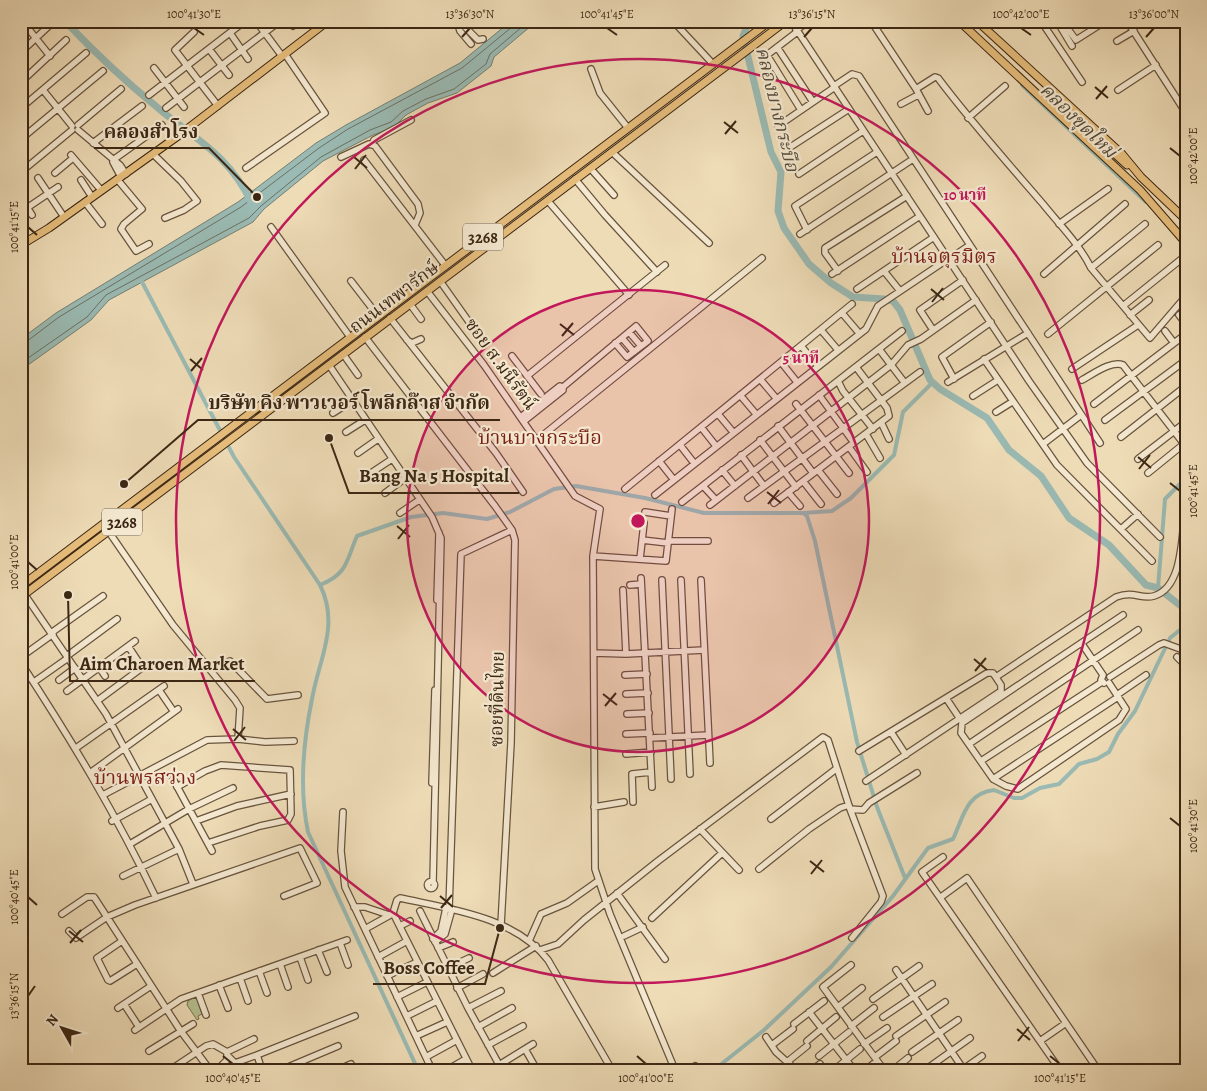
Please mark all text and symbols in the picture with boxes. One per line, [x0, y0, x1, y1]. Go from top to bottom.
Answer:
text: 100°41'30"E [167, 6, 221, 22]
text: 13°36'30"N [446, 6, 495, 22]
text: 100°41'45"E [580, 6, 634, 22]
text: 13°36'15"N [789, 6, 836, 22]
text: 100°42'00"E [992, 6, 1050, 22]
text: 13°36'00"N [1129, 6, 1180, 22]
water label: คลองบางกระบือ [749, 44, 805, 175]
water label: คลองขุดใหม่ [1034, 77, 1125, 166]
callout: คลองสำโรง [94, 114, 209, 148]
text: คลองสำโรง [104, 118, 198, 145]
text: 100°42'00"E [1185, 127, 1201, 185]
text: 10 นาที [944, 185, 986, 205]
text: 100°41'15"E [6, 201, 22, 253]
road number: 3268 [463, 223, 503, 250]
district label: บ้านจตุรมิตร [891, 243, 997, 270]
street label: ถนนเทพารักษ์ [344, 255, 444, 339]
street label: ซอย ส.มนีรัตน์ [459, 313, 543, 415]
text: 5 นาที [783, 348, 819, 368]
callout: บริษัท คิง พาวเวอร์ โพลีกล๊าส จำกัด [198, 386, 500, 420]
text: บริษัท คิง พาวเวอร์ โพลีกล๊าส จำกัด [208, 389, 490, 416]
district label: บ้านบางกระบือ [478, 424, 602, 451]
callout: Bang Na 5 Hospital [349, 459, 519, 493]
text: Bang Na 5 Hospital [359, 463, 509, 489]
text: 100°41'45"E [1185, 464, 1201, 518]
road number: 3268 [102, 508, 142, 536]
centre of rings [629, 512, 647, 530]
text: 100°41'00"E [6, 534, 22, 590]
callout: Aim Charoen Market [70, 647, 255, 681]
text: Aim Charoen Market [79, 651, 245, 677]
street label: ซอยที่ดินไทย [482, 651, 510, 747]
district label: บ้านพรสว่าง [94, 764, 196, 791]
text: 100°41'30"E [1185, 799, 1201, 853]
text: 100°40'45"E [6, 869, 22, 925]
callout: Boss Coffee [373, 950, 485, 984]
text: Boss Coffee [383, 955, 475, 981]
text: 13°36'15"N [6, 972, 22, 1019]
north arrow [38, 1004, 88, 1054]
text: N [42, 1010, 63, 1030]
text: 100°40'45"E [205, 1070, 261, 1086]
text: 100°41'00"E [618, 1070, 674, 1086]
text: 100°41'15"E [1034, 1070, 1086, 1086]

